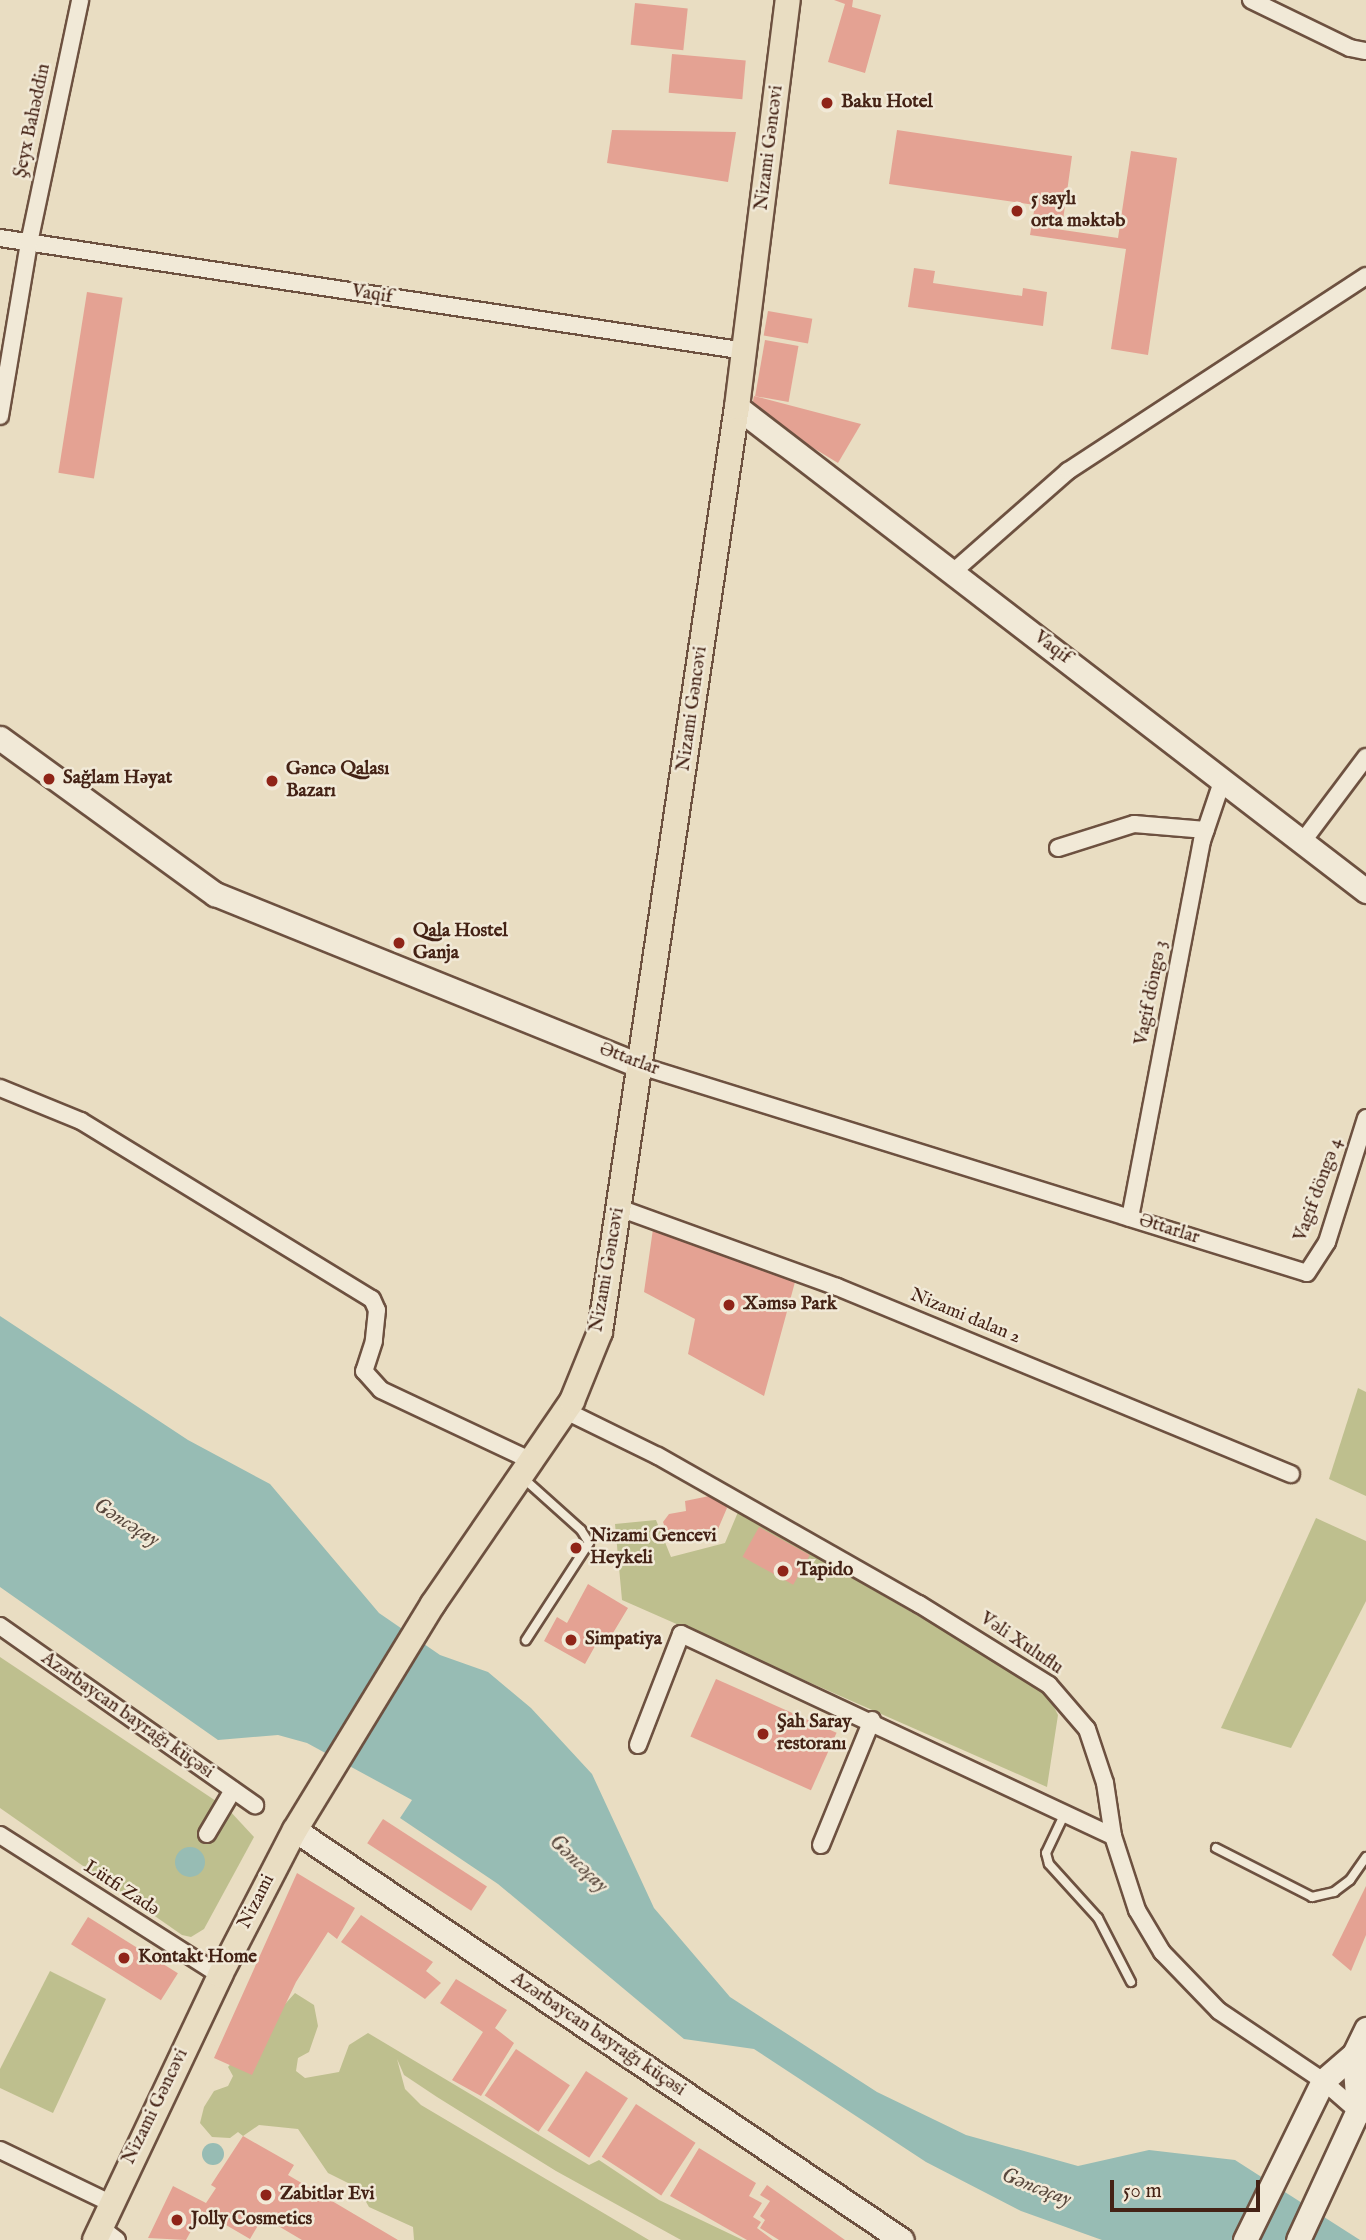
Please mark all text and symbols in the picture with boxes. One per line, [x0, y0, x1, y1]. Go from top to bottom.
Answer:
street label: Şeyx Bahəddin [10, 62, 56, 180]
street label: Nizami Gəncəvi [751, 84, 789, 212]
place label: Baku Hotel [841, 92, 933, 114]
marker: Baku Hotel [819, 95, 835, 111]
place label: 5 saylı orta məktəb [1031, 189, 1125, 233]
marker: 5 saylı orta məktəb [1009, 203, 1025, 219]
street label: Vaqif [350, 281, 394, 309]
street label: Vaqif [1029, 627, 1075, 669]
street label: Nizami Gəncəvi [673, 645, 713, 773]
place label: Gəncə Qalası Bazarı [286, 759, 389, 803]
place label: Sağlam Həyat [63, 768, 172, 790]
marker: Sağlam Həyat [41, 771, 57, 787]
marker: Gəncə Qalası Bazarı [264, 773, 280, 789]
place label: Qala Hostel Ganja [413, 921, 508, 965]
marker: Qala Hostel Ganja [391, 935, 407, 951]
street label: Vagif döngə 3 [1131, 939, 1173, 1047]
street label: Əttarlar [596, 1039, 662, 1081]
street label: Vagif döngə 4 [1290, 1135, 1348, 1245]
street label: Nizami Gəncəvi [586, 1206, 630, 1334]
street label: Əttarlar [1136, 1210, 1202, 1250]
street label: Nizami dalan 2 [906, 1284, 1024, 1350]
place label: Xəmsə Park [743, 1294, 837, 1316]
marker: Xəmsə Park [721, 1297, 737, 1313]
water label: Gəncəçay [89, 1493, 163, 1553]
place label: Nizami Gencevi Heykeli [590, 1526, 717, 1570]
marker: Nizami Gencevi Heykeli [568, 1540, 584, 1556]
place label: Tapido [797, 1560, 853, 1582]
marker: Tapido [775, 1563, 791, 1579]
street label: Vəli Xuluflu [975, 1608, 1067, 1680]
place label: Simpatiya [585, 1629, 662, 1651]
marker: Simpatiya [563, 1632, 579, 1648]
street label: Azərbaycan bayrağı küçəsi [36, 1648, 218, 1784]
place label: Şah Saray restoranı [777, 1712, 852, 1756]
marker: Şah Saray restoranı [755, 1726, 771, 1742]
water label: Gəncəçay [543, 1830, 613, 1898]
street label: Lütfi Zadə [79, 1856, 163, 1922]
street label: Nizami [234, 1871, 280, 1933]
place label: Kontakt Home [138, 1947, 257, 1969]
marker: Kontakt Home [116, 1950, 132, 1966]
street label: Azərbaycan bayrağı küçəsi [506, 1968, 690, 2102]
street label: Nizami Gəncəvi [118, 2045, 194, 2169]
water label: Gəncəçay [998, 2163, 1074, 2213]
scale bar [1114, 2166, 1264, 2210]
text: 50 m [1123, 2178, 1162, 2205]
place label: Zabitlər Evi [280, 2184, 374, 2206]
marker: Zabitlər Evi [258, 2187, 274, 2203]
place label: Jolly Cosmetics [191, 2209, 312, 2231]
marker: Jolly Cosmetics [169, 2212, 185, 2228]

